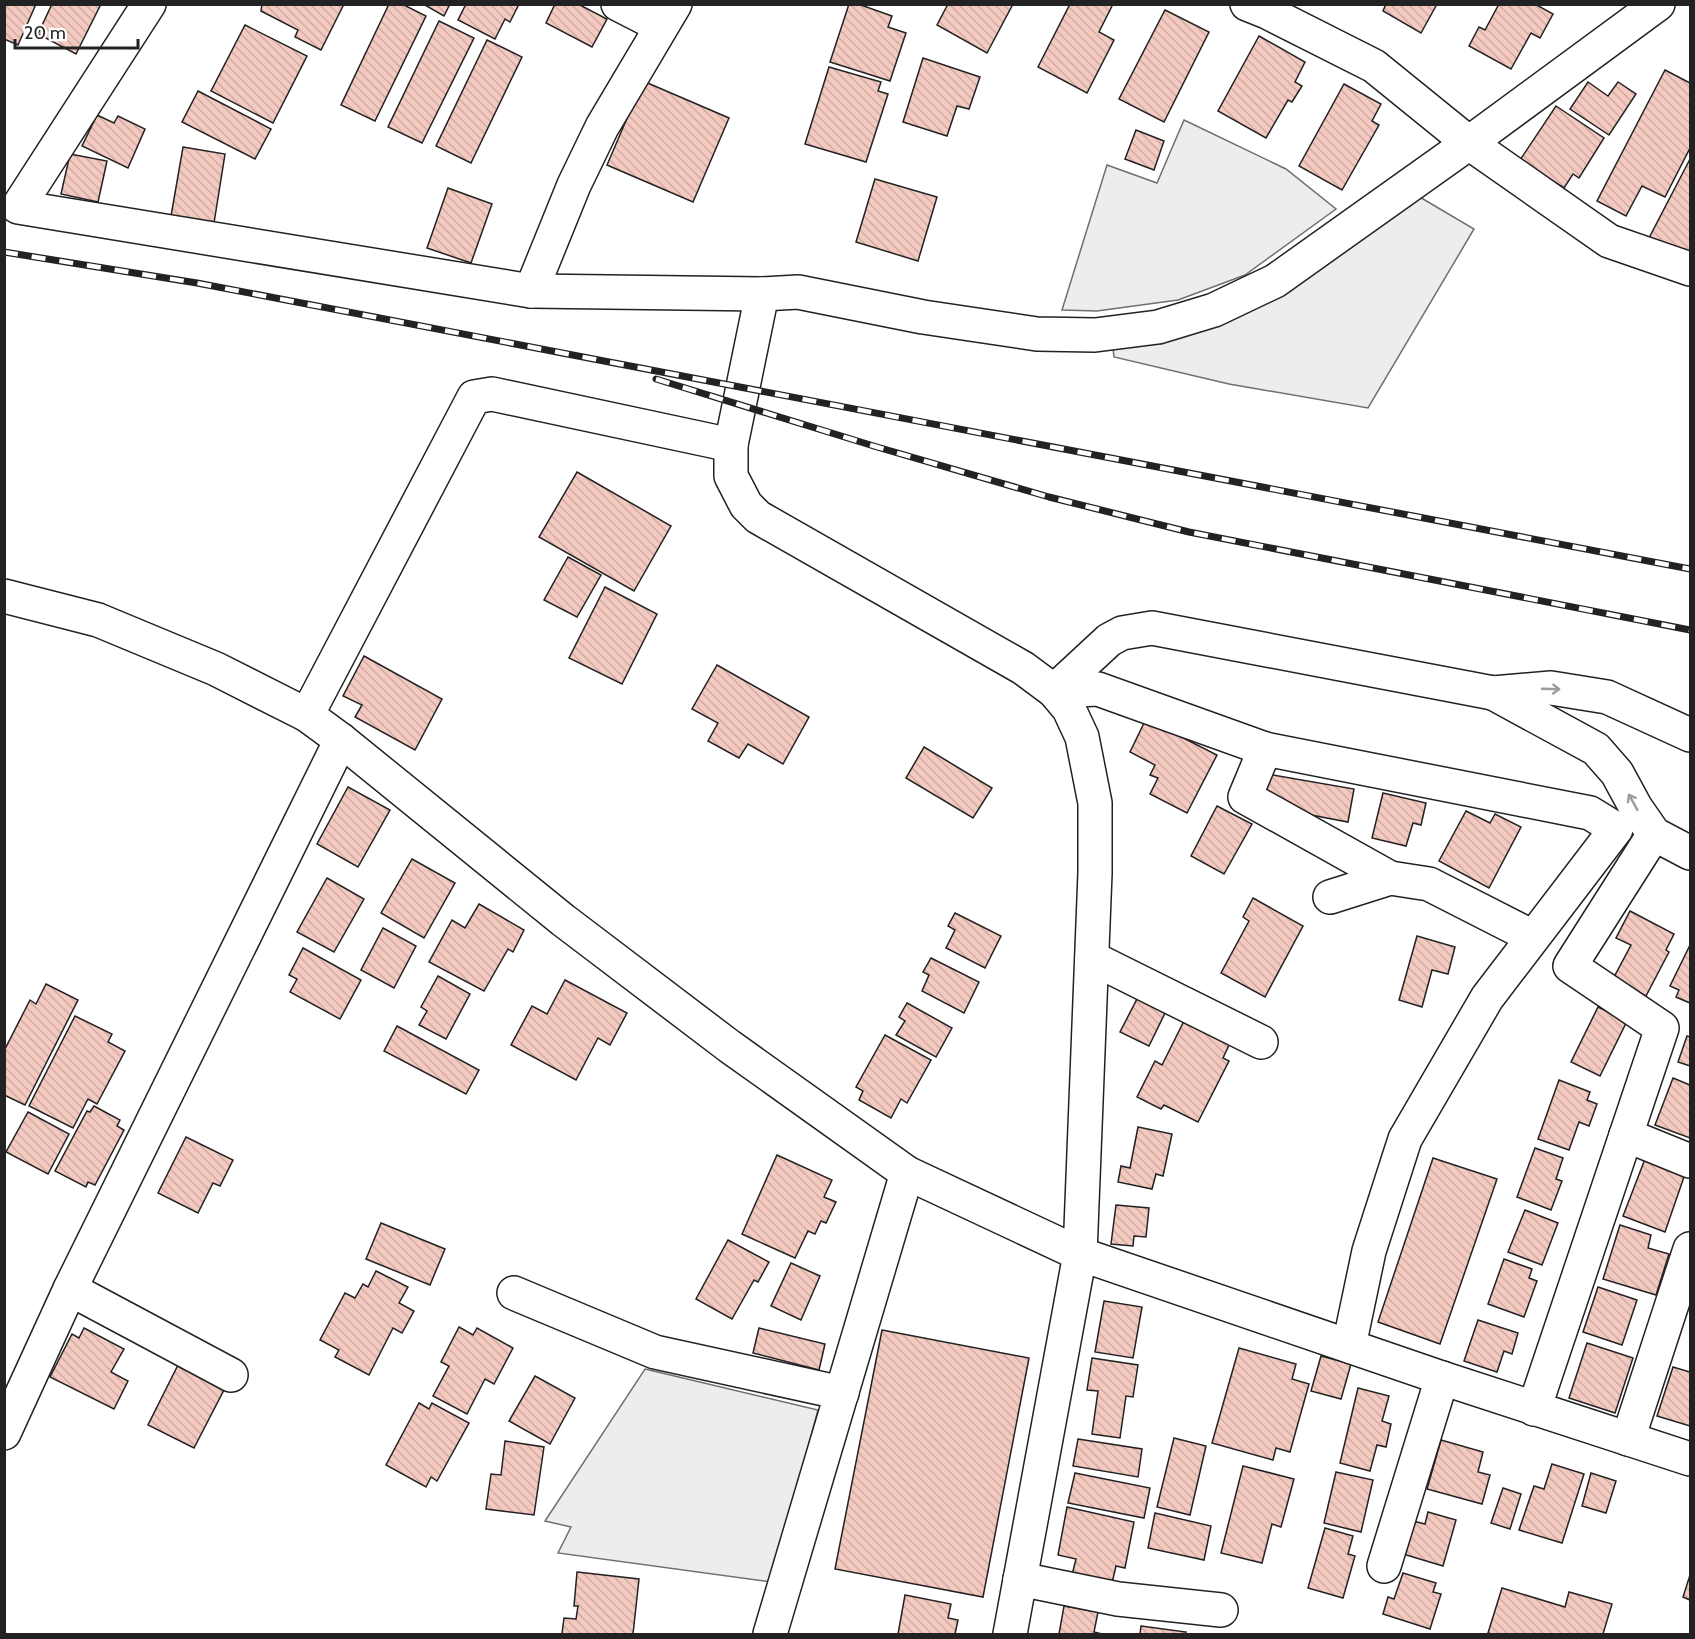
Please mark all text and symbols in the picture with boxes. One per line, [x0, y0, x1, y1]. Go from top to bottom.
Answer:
scale bar [15, 12, 138, 50]
text: 20 m [24, 22, 66, 44]
one-way arrow [1541, 684, 1560, 695]
one-way arrow [1627, 794, 1639, 811]

